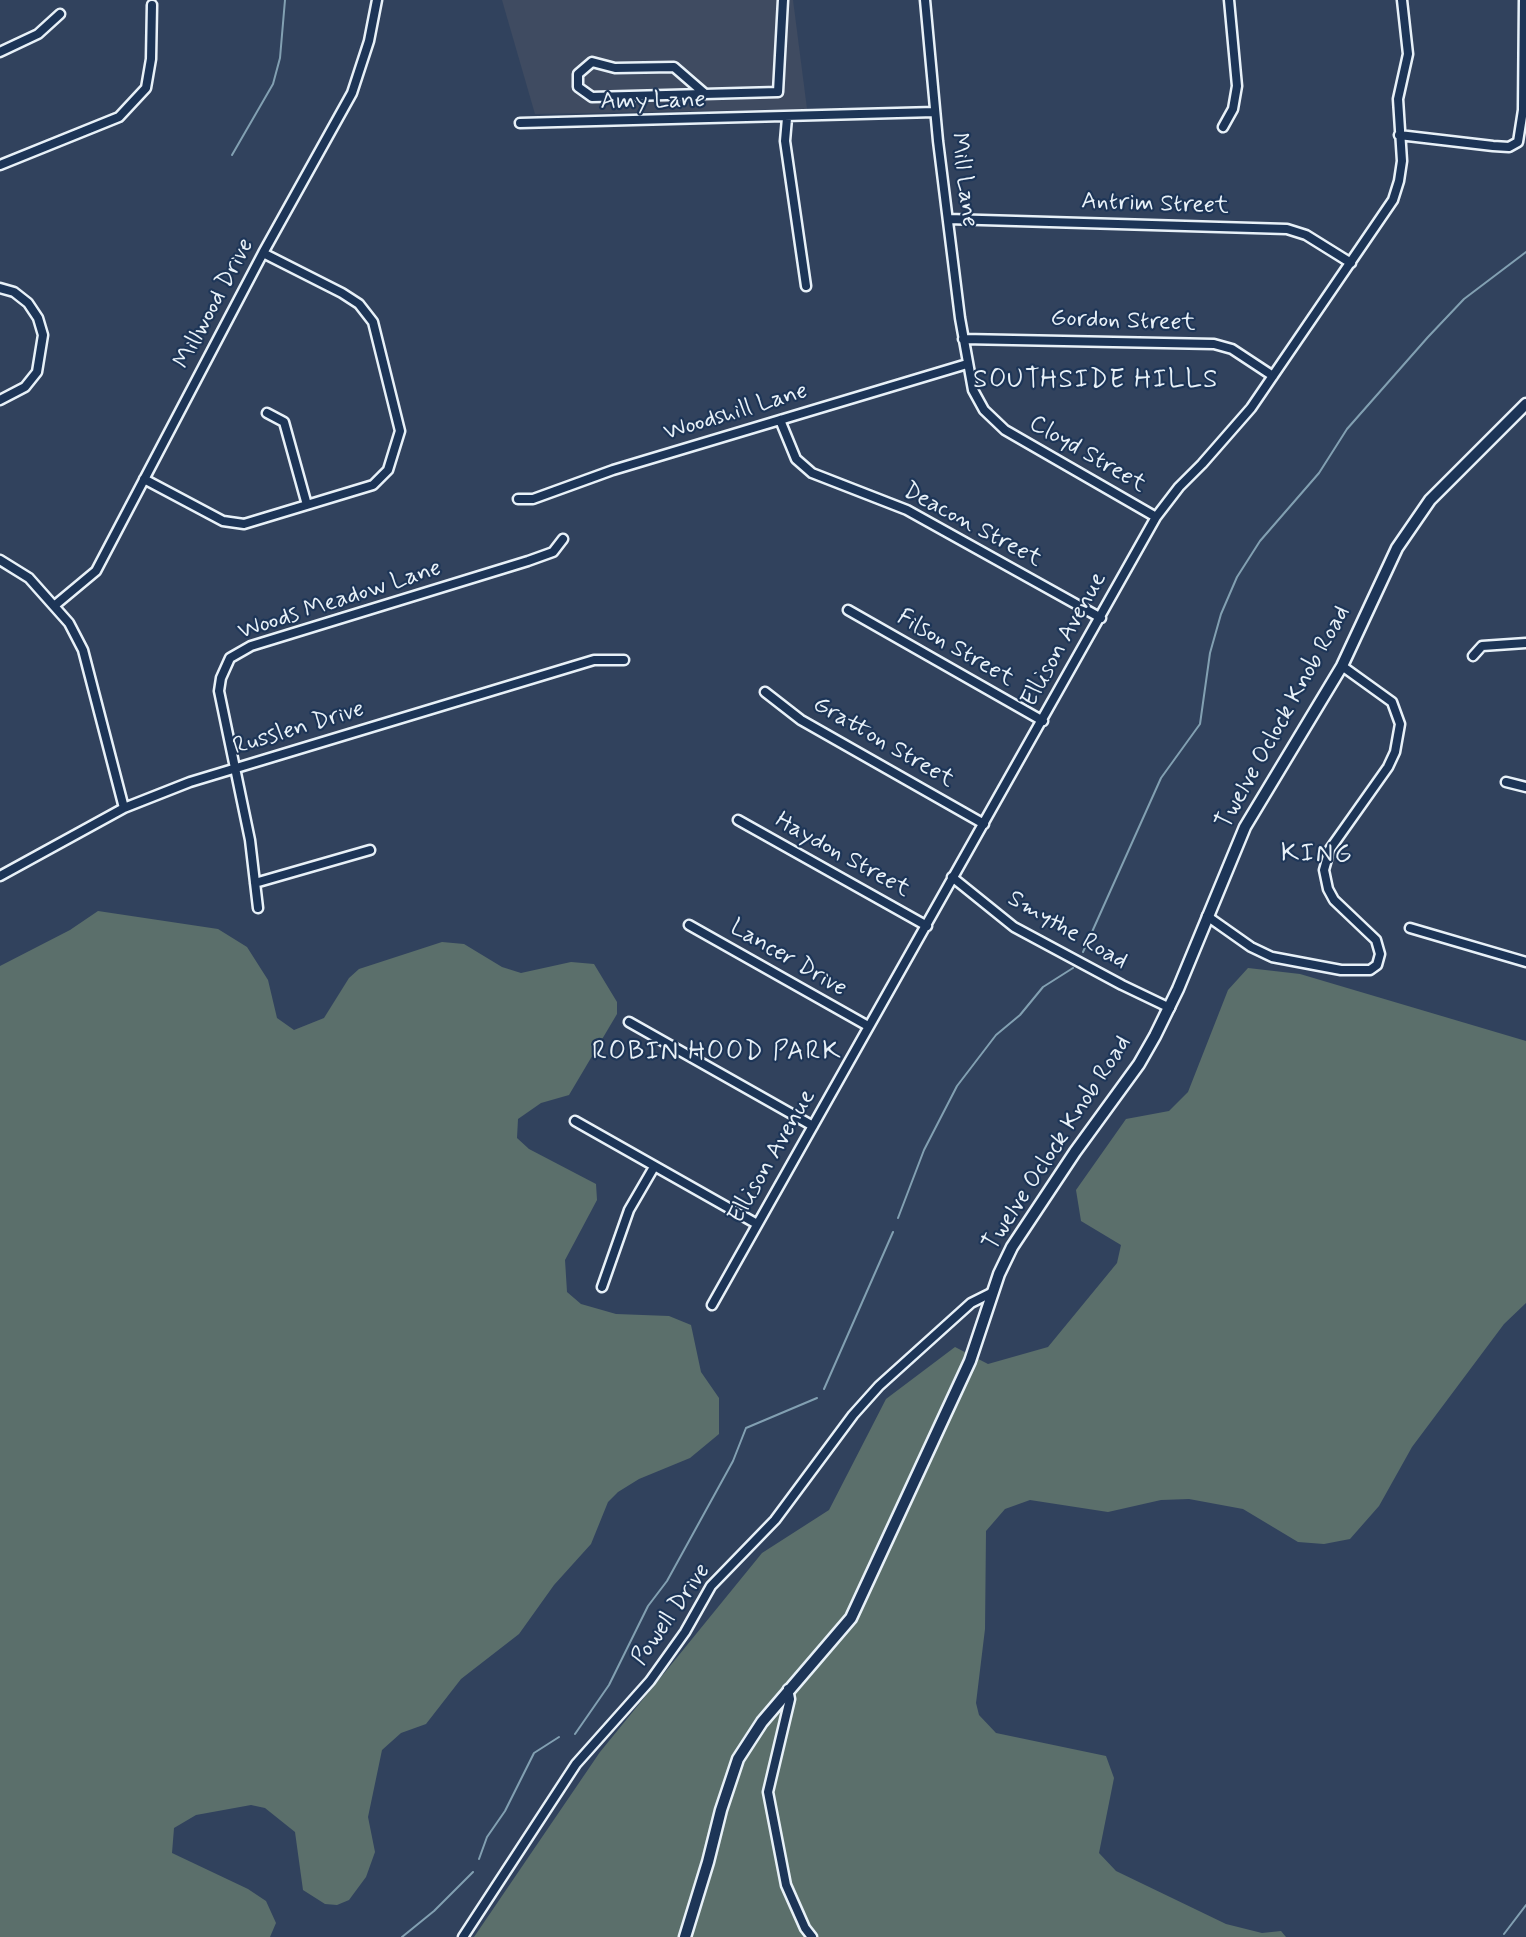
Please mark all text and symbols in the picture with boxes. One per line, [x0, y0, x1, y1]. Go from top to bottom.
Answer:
street label: Amy Lane [600, 87, 706, 117]
street label: Mill Lane [943, 131, 983, 229]
street label: Antrim Street [1081, 188, 1229, 222]
street label: Millwood Drive [169, 234, 261, 374]
street label: Gordon Street [1050, 305, 1196, 339]
district label: SOUTHSIDE HILLS [977, 366, 1215, 398]
street label: Woodshill Lane [661, 377, 811, 449]
street label: Cloyd Street [1023, 410, 1151, 500]
street label: Deacon Street [898, 477, 1046, 575]
street label: Woods Meadow Lane [235, 555, 445, 647]
street label: Ellison Avenue [1016, 567, 1114, 713]
street label: Twelve Oclock Knob Road [1211, 601, 1357, 835]
street label: Filson Street [891, 604, 1019, 694]
street label: Gratton Street [807, 691, 959, 795]
street label: Russlen Drive [230, 695, 368, 763]
street label: Haydon Street [770, 807, 914, 905]
district label: KING [1280, 840, 1354, 872]
street label: Smythe Road [1002, 885, 1132, 977]
street label: Lancer Drive [724, 914, 852, 1004]
street label: Twelve Oclock Knob Road [978, 1031, 1138, 1257]
district label: ROBIN HOOD PARK [594, 1038, 840, 1070]
street label: Ellison Avenue [723, 1085, 823, 1229]
street label: Powell Drive [626, 1558, 718, 1672]

